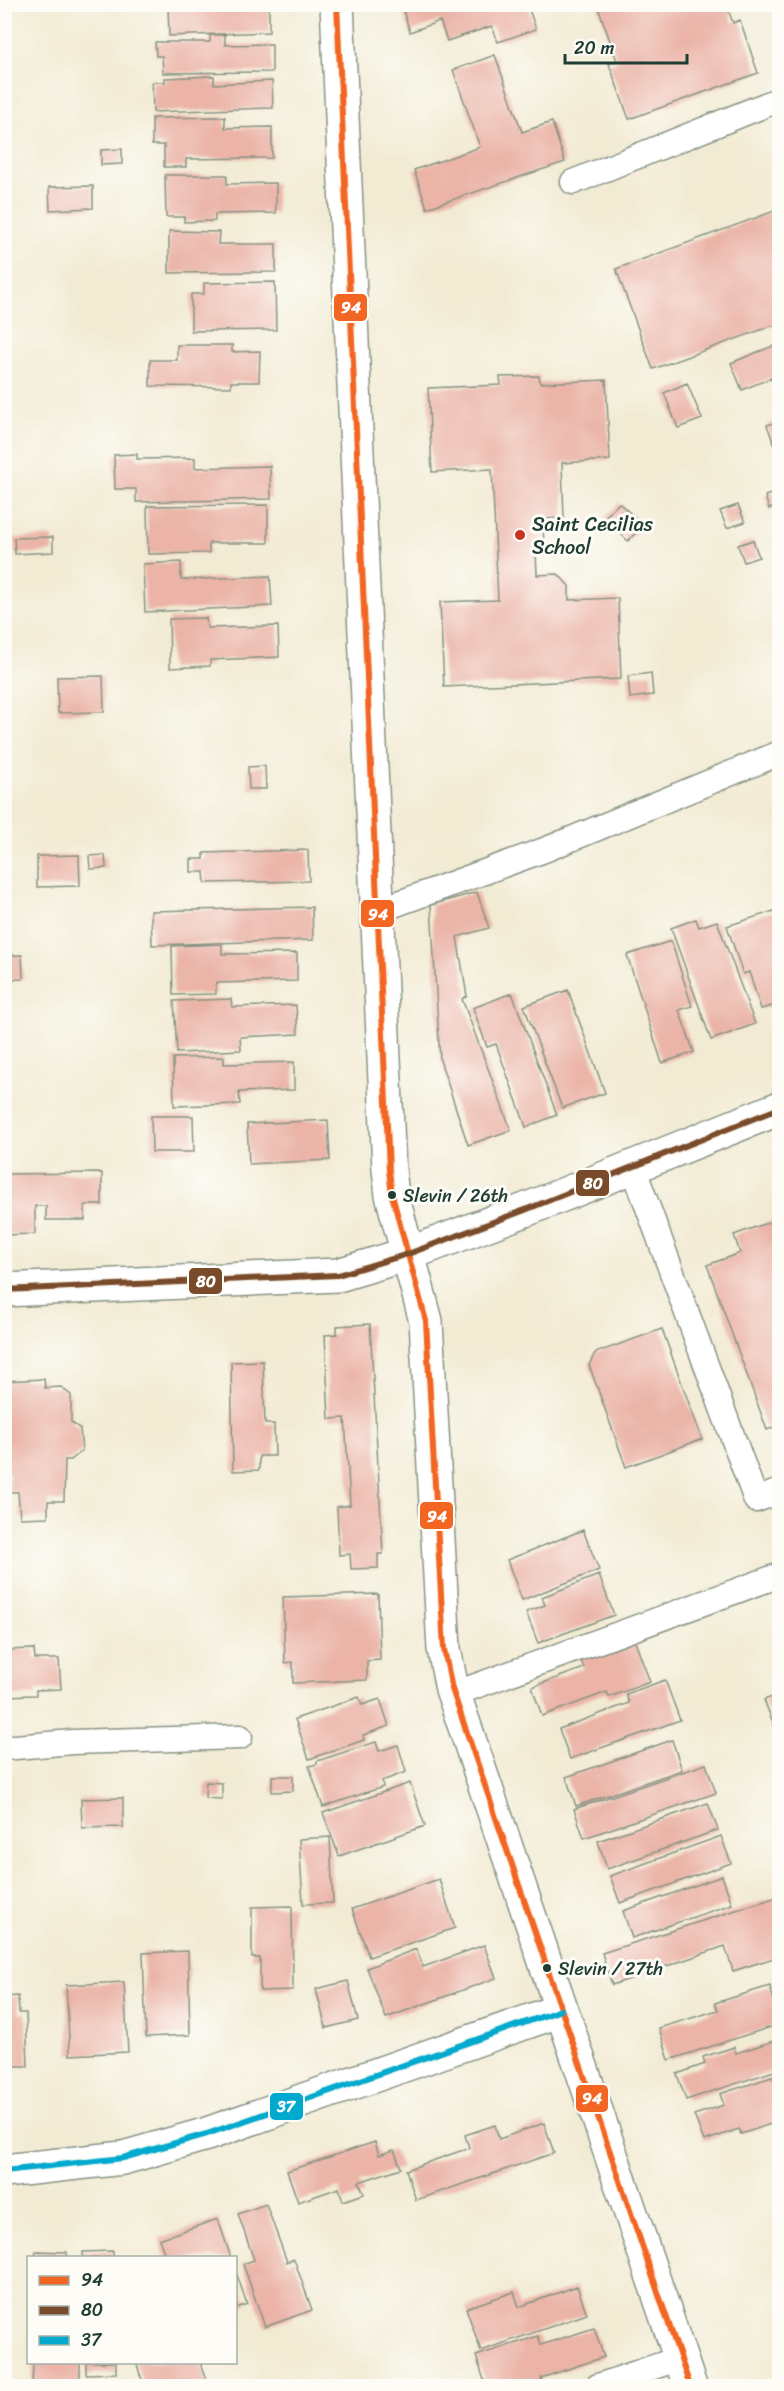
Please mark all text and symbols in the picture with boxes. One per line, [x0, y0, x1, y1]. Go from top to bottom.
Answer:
scale bar [565, 27, 686, 65]
text: 20 m [574, 32, 614, 64]
line badge: 94 [333, 293, 368, 322]
text: 94 [341, 293, 361, 322]
place label: Saint Cecilias School [532, 507, 654, 565]
marker: Saint Cecilias School [513, 528, 527, 542]
line badge: 94 [360, 899, 395, 928]
text: 94 [368, 900, 388, 929]
line badge: 80 [575, 1169, 610, 1197]
text: 80 [582, 1169, 603, 1198]
place label: Slevin / 26th [403, 1180, 508, 1212]
marker: Slevin / 26th [386, 1189, 398, 1201]
line badge: 80 [188, 1267, 223, 1295]
text: 80 [195, 1267, 216, 1296]
line badge: 94 [419, 1501, 454, 1530]
text: 94 [427, 1502, 447, 1531]
place label: Slevin / 27th [558, 1953, 663, 1985]
marker: Slevin / 27th [541, 1962, 553, 1974]
line badge: 94 [575, 2084, 609, 2113]
text: 94 [582, 2084, 602, 2113]
line badge: 37 [269, 2092, 304, 2121]
text: 37 [276, 2092, 297, 2121]
legend [27, 2256, 237, 2364]
text: 94 [81, 2264, 103, 2296]
text: 80 [81, 2294, 103, 2326]
text: 37 [81, 2324, 103, 2356]

